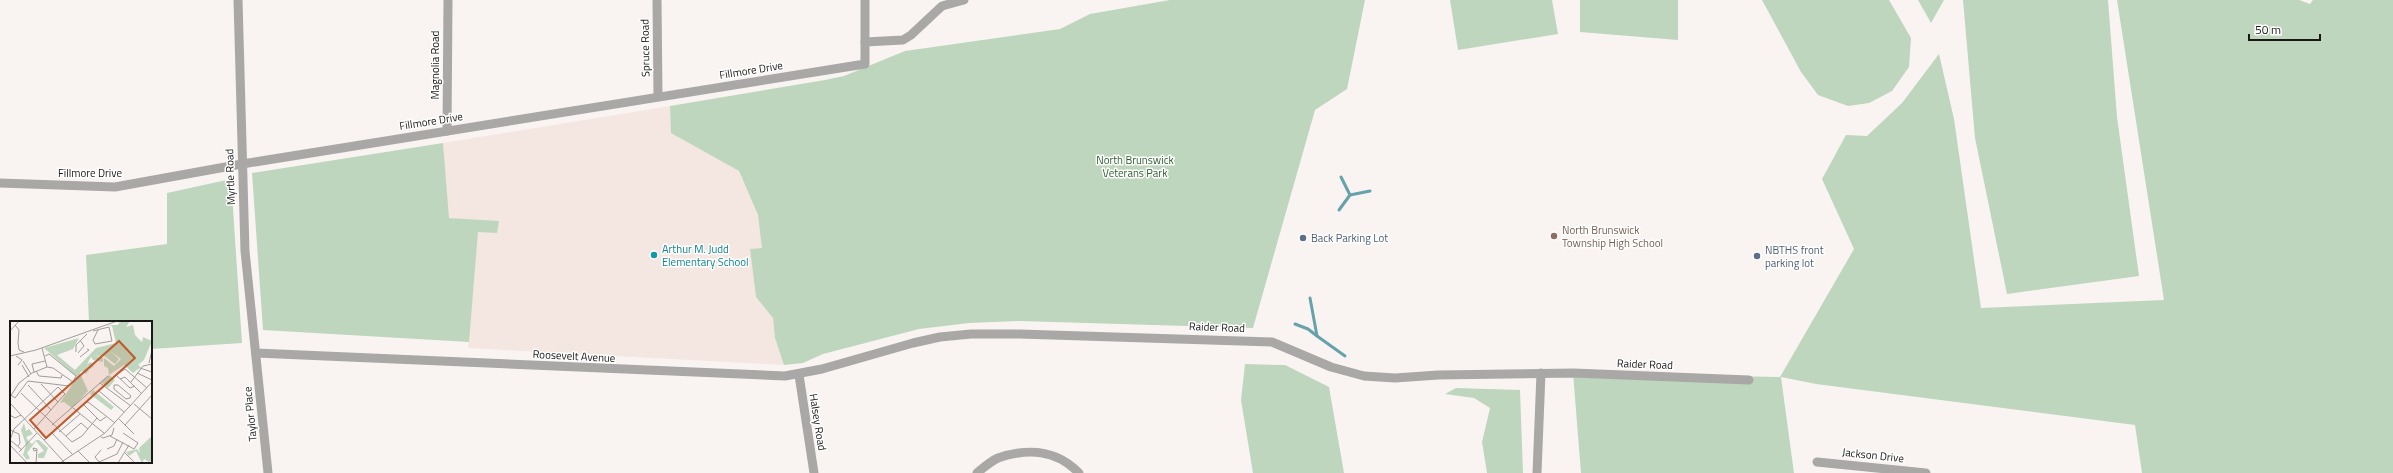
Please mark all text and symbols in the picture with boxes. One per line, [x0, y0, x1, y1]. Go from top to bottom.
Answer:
scale bar [2249, 16, 2320, 42]
street label: Spruce Road [636, 19, 654, 77]
text: 50 m [2255, 20, 2281, 39]
street label: Magnolia Road [427, 30, 443, 99]
street label: Fillmore Drive [718, 57, 784, 83]
street label: Fillmore Drive [398, 108, 464, 134]
street label: Myrtle Road [221, 148, 239, 206]
park label: North Brunswick Veterans Park [1096, 152, 1174, 181]
street label: Fillmore Drive [58, 165, 122, 181]
place label: North Brunswick Township High School [1562, 222, 1663, 251]
place label: Back Parking Lot [1311, 230, 1388, 246]
marker: North Brunswick Township High School [1549, 231, 1559, 241]
marker: Back Parking Lot [1298, 233, 1308, 243]
place label: Arthur M. Judd Elementary School [662, 241, 749, 270]
place label: NBTHS front parking lot [1765, 242, 1824, 271]
marker: Arthur M. Judd Elementary School [649, 250, 659, 260]
marker: NBTHS front parking lot [1752, 251, 1762, 261]
street label: Raider Road [1189, 318, 1245, 336]
inset map [10, 321, 152, 463]
street label: Roosevelt Avenue [532, 346, 616, 366]
street label: Raider Road [1617, 355, 1673, 373]
street label: Taylor Place [239, 385, 261, 442]
street label: Halsey Road [806, 392, 830, 452]
street label: Jackson Drive [1841, 444, 1905, 466]

